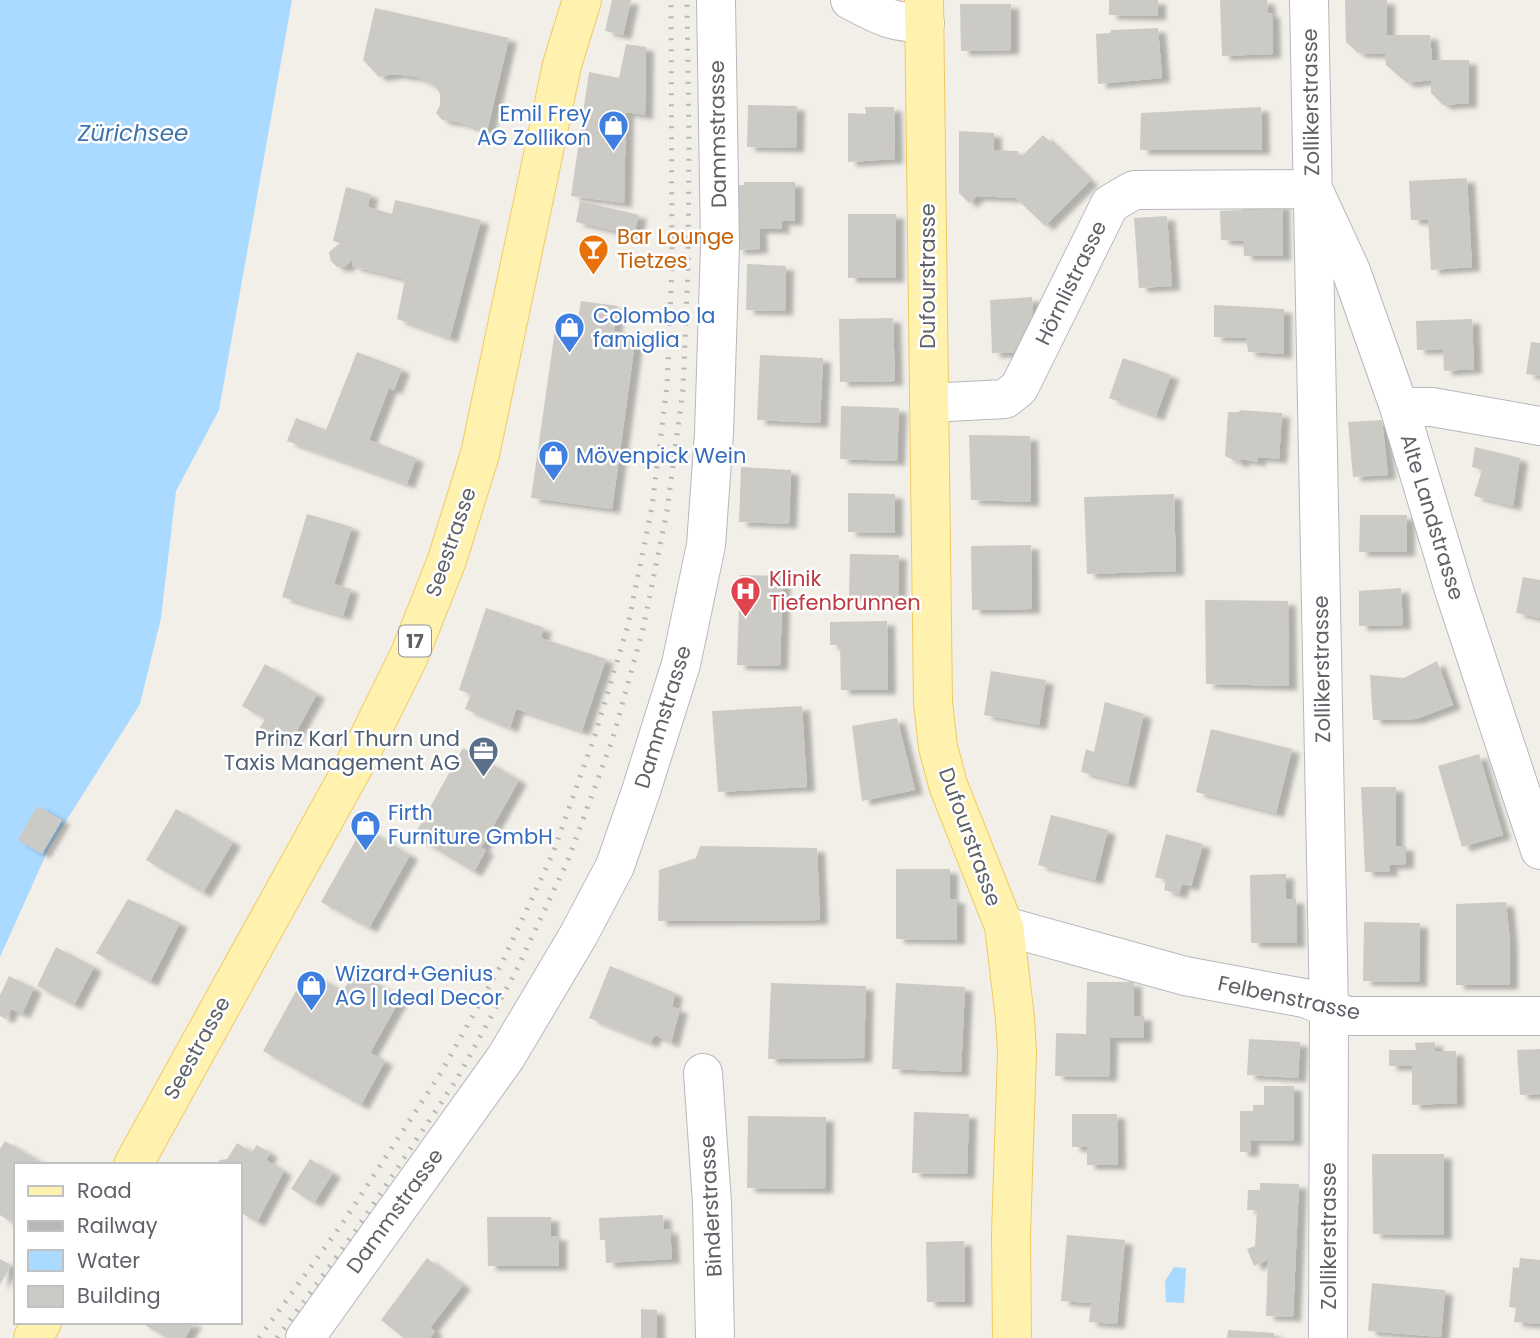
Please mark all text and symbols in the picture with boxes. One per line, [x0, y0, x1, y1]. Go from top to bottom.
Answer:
street label: Zollikerstrasse [1295, 28, 1326, 176]
street label: Dammstrasse [702, 60, 733, 208]
place label: Emil Frey AG Zollikon [477, 99, 591, 152]
shop icon: Emil Frey AG Zollikon [597, 109, 631, 153]
water label: Zürichsee [77, 117, 188, 149]
street label: Dufourstrasse [913, 203, 942, 349]
street label: Hörnlistrasse [1028, 216, 1113, 350]
place label: Bar Lounge Tietzes [617, 222, 734, 275]
bar icon: Bar Lounge Tietzes [577, 232, 611, 276]
place label: Colombo la famiglia [593, 301, 716, 354]
shop icon: Colombo la famiglia [553, 311, 587, 355]
street label: Alte Landstrasse [1393, 430, 1471, 603]
shop icon: Mövenpick Wein [536, 439, 570, 483]
place label: Mövenpick Wein [576, 441, 746, 470]
street label: Seestrasse [418, 483, 483, 600]
place label: Klinik Tiefenbrunnen [769, 564, 921, 617]
hospital icon: Klinik Tiefenbrunnen [729, 574, 763, 618]
street label: Zollikerstrasse [1306, 595, 1337, 743]
road number: 17 [399, 626, 431, 656]
street label: Dammstrasse [627, 642, 698, 792]
place label: Prinz Karl Thurn und Taxis Management AG [224, 724, 460, 777]
office icon: Prinz Karl Thurn und Taxis Management AG [466, 734, 500, 778]
street label: Dufourstrasse [932, 764, 1009, 910]
place label: Firth Furniture GmbH [388, 798, 553, 851]
shop icon: Firth Furniture GmbH [348, 808, 382, 852]
place label: Wizard+Genius AG | Ideal Decor [335, 959, 502, 1012]
street label: Felbenstrasse [1215, 968, 1363, 1027]
shop icon: Wizard+Genius AG | Ideal Decor [295, 969, 329, 1013]
street label: Seestrasse [156, 991, 237, 1105]
street label: Binderstrasse [692, 1134, 729, 1278]
street label: Dammstrasse [339, 1142, 450, 1279]
street label: Zollikerstrasse [1314, 1162, 1343, 1310]
legend [14, 1163, 242, 1324]
text: Road [77, 1176, 132, 1205]
text: Railway [77, 1211, 158, 1240]
text: Water [77, 1246, 140, 1275]
text: Building [77, 1281, 161, 1310]

